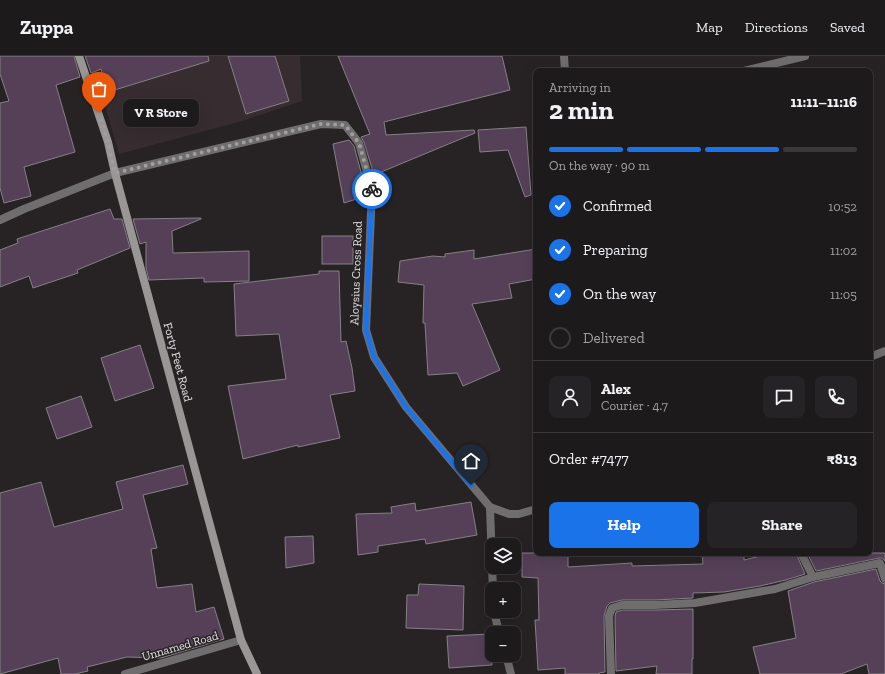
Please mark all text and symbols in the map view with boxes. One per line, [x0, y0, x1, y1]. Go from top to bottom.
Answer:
text: Zuppa [20, 16, 73, 39]
text: Map [696, 19, 723, 36]
text: Directions [745, 19, 808, 36]
text: Saved [830, 19, 865, 36]
pin [82, 72, 116, 113]
icon: bag [88, 78, 110, 100]
text: Arriving in [549, 80, 611, 95]
text: 11:11–11:16 [790, 93, 857, 111]
text: 2 min [549, 94, 614, 126]
callout: V R Store [123, 99, 199, 127]
text: V R Store [135, 105, 187, 120]
text: On the way · 90 m [549, 158, 649, 173]
courier [352, 169, 392, 209]
icon: bike [361, 178, 383, 200]
icon: check [549, 195, 571, 217]
text: Confirmed [583, 197, 652, 215]
text: 10:52 [828, 199, 857, 214]
street label: Aloysius Cross Road [347, 220, 365, 325]
icon: check [549, 239, 571, 261]
text: Preparing [583, 241, 648, 259]
text: 11:02 [830, 243, 857, 258]
icon: check [549, 283, 571, 305]
text: On the way [583, 285, 656, 303]
text: 11:05 [830, 287, 857, 302]
street label: Forty Feet Road [161, 321, 195, 404]
text: Delivered [583, 329, 645, 347]
button: person [549, 376, 591, 418]
button: chat [763, 376, 805, 418]
button: phone [815, 376, 857, 418]
text: Alex [601, 380, 631, 398]
text: Courier · 4.7 [601, 398, 668, 413]
pin [454, 444, 488, 485]
icon: home [460, 450, 482, 472]
text: Order #7477 [549, 450, 629, 468]
text: ₹813 [827, 450, 857, 468]
button: Help [549, 502, 699, 548]
button: Share [707, 502, 857, 548]
map controls [485, 538, 521, 662]
button: layers [485, 538, 521, 574]
button: + [485, 582, 521, 618]
button: − [485, 626, 521, 662]
street label: Unnamed Road [140, 628, 220, 664]

